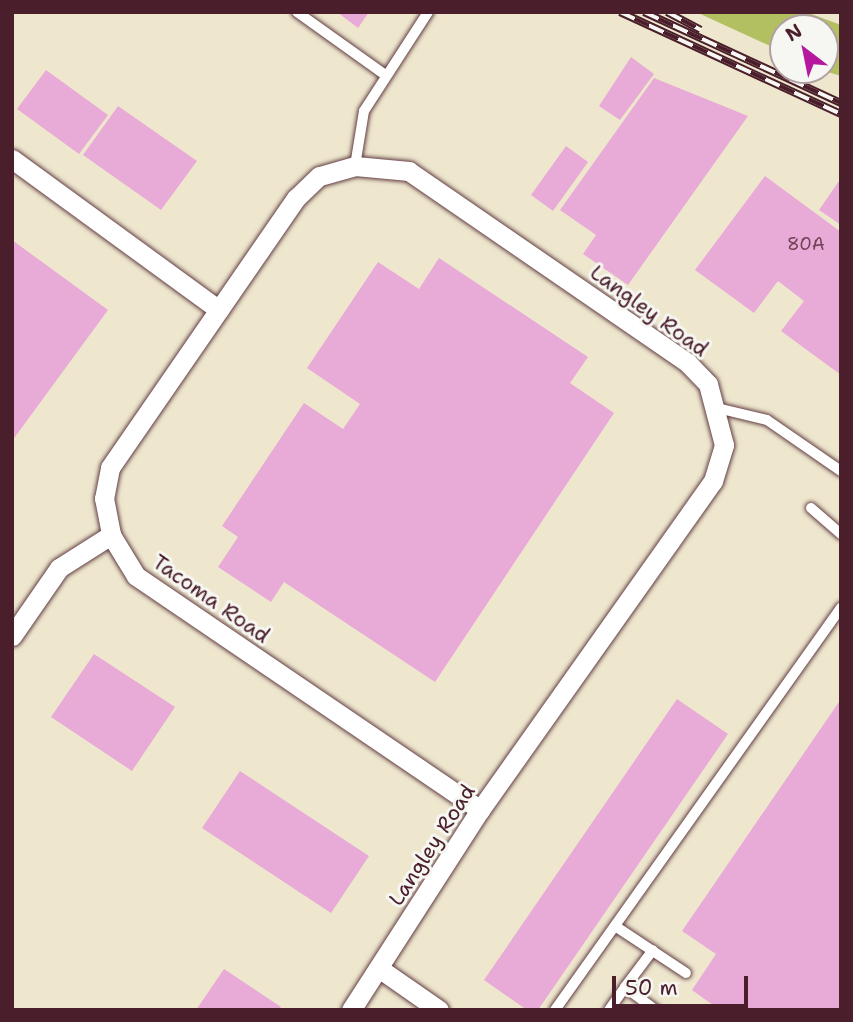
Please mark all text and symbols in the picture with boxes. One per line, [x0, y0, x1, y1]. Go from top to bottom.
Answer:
north arrow [769, 14, 839, 84]
text: N [781, 18, 807, 47]
house number: 80A [787, 233, 825, 255]
street label: Langley Road [585, 260, 713, 362]
street label: Tacoma Road [148, 549, 274, 649]
street label: Langley Road [383, 780, 481, 910]
scale bar [615, 962, 752, 1006]
text: 50 m [625, 974, 678, 1002]

